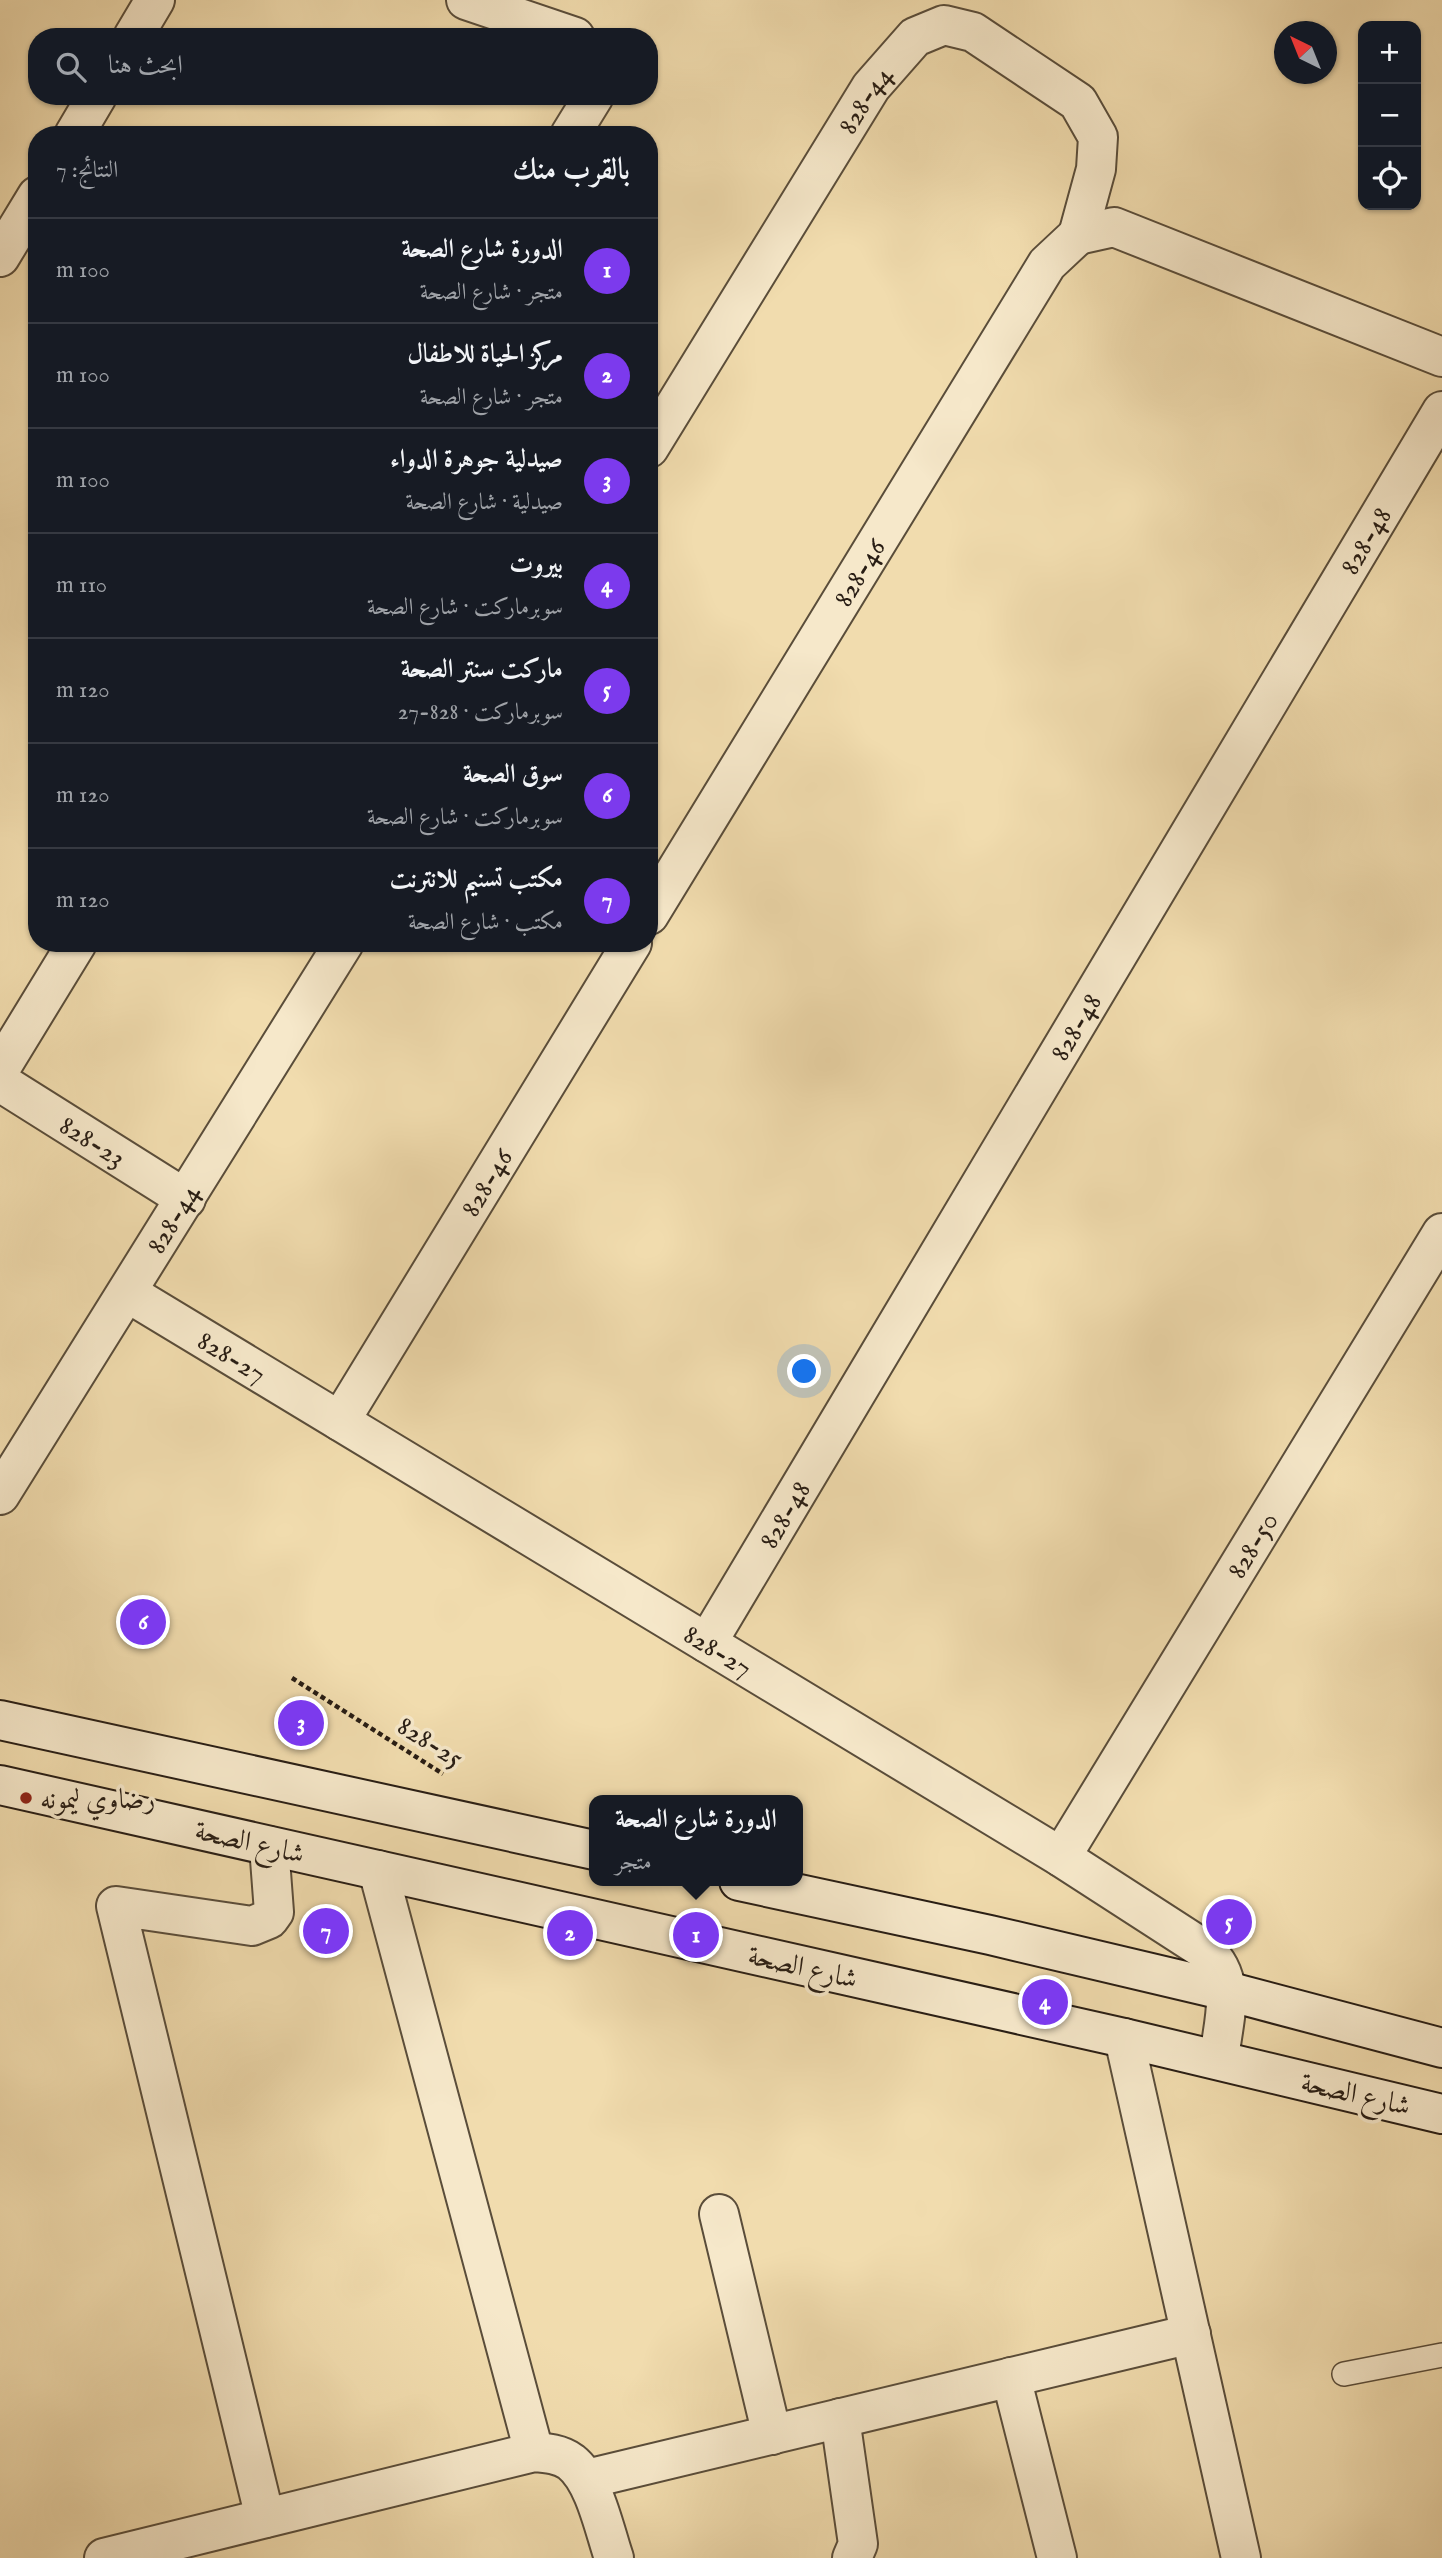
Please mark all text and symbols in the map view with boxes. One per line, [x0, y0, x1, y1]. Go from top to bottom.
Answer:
north arrow [1274, 21, 1337, 84]
map controls [1358, 21, 1421, 210]
button: + [1358, 21, 1421, 84]
search box [28, 28, 658, 105]
icon: search [52, 48, 90, 86]
text: ابحث هنا [108, 49, 183, 82]
street label: 828-44 [831, 59, 902, 141]
button: − [1358, 84, 1421, 147]
button: locate [1358, 147, 1421, 210]
text: بالقرب منك [513, 152, 630, 190]
text: النتائج: 7 [56, 156, 118, 185]
text: الدورة شارع الصحة [401, 233, 563, 266]
text: 100 m [56, 256, 110, 285]
text: 1 [603, 256, 611, 285]
text: متجر · شارع الصحة [420, 278, 563, 307]
text: مركز الحياة للاطفال [407, 338, 563, 371]
text: 100 m [56, 361, 110, 390]
text: 2 [602, 361, 612, 390]
text: متجر · شارع الصحة [420, 383, 563, 412]
text: صيدلية جوهرة الدواء [390, 443, 563, 476]
text: 100 m [56, 466, 110, 495]
text: 3 [603, 466, 611, 495]
text: صيدلية · شارع الصحة [405, 488, 563, 517]
street label: 828-48 [1333, 501, 1401, 582]
street label: 828-46 [827, 532, 896, 614]
text: بيروت [509, 548, 563, 581]
text: 110 m [56, 571, 107, 600]
text: 4 [601, 571, 613, 600]
text: سوبرماركت · شارع الصحة [367, 593, 563, 622]
text: ماركت سنتر الصحة [401, 653, 563, 686]
text: 120 m [56, 676, 109, 705]
text: 5 [603, 676, 611, 705]
text: سوبرماركت · 828-27 [398, 698, 563, 727]
text: سوق الصحة [463, 758, 563, 791]
text: 120 m [56, 781, 109, 810]
text: 6 [602, 781, 612, 810]
text: سوبرماركت · شارع الصحة [367, 803, 563, 832]
text: مكتب تسنيم للانترنت [390, 863, 563, 896]
text: 120 m [56, 886, 109, 915]
text: 7 [602, 886, 612, 915]
text: مكتب · شارع الصحة [408, 908, 563, 937]
street label: 828-48 [1043, 987, 1111, 1068]
street label: 828-23 [52, 1109, 131, 1177]
street label: 828-46 [454, 1142, 523, 1224]
street label: 828-44 [140, 1178, 210, 1261]
street label: 828-27 [190, 1324, 272, 1392]
your location [787, 1354, 821, 1388]
street label: 828-48 [752, 1475, 820, 1556]
street label: 828-50 [1220, 1506, 1288, 1586]
pin: 6 [120, 1596, 166, 1648]
street label: 828-27 [676, 1618, 758, 1686]
pin: 3 [278, 1697, 324, 1749]
street label: 828-25 [390, 1709, 469, 1777]
place label: رضاوي ليمونه [40, 1783, 156, 1821]
marker: رضاوي ليمونه [18, 1790, 34, 1806]
popup [589, 1795, 803, 1886]
text: الدورة شارع الصحة [615, 1803, 777, 1836]
street label: شارع الصحة [190, 1814, 308, 1877]
text: متجر [615, 1848, 652, 1877]
pin: 5 [1206, 1896, 1252, 1948]
pin: 7 [303, 1905, 349, 1957]
pin: 2 [547, 1907, 593, 1959]
pin: 1 [673, 1909, 719, 1961]
street label: شارع الصحة [743, 1939, 861, 2002]
pin: 4 [1022, 1976, 1068, 2028]
street label: شارع الصحة [1296, 2066, 1414, 2129]

